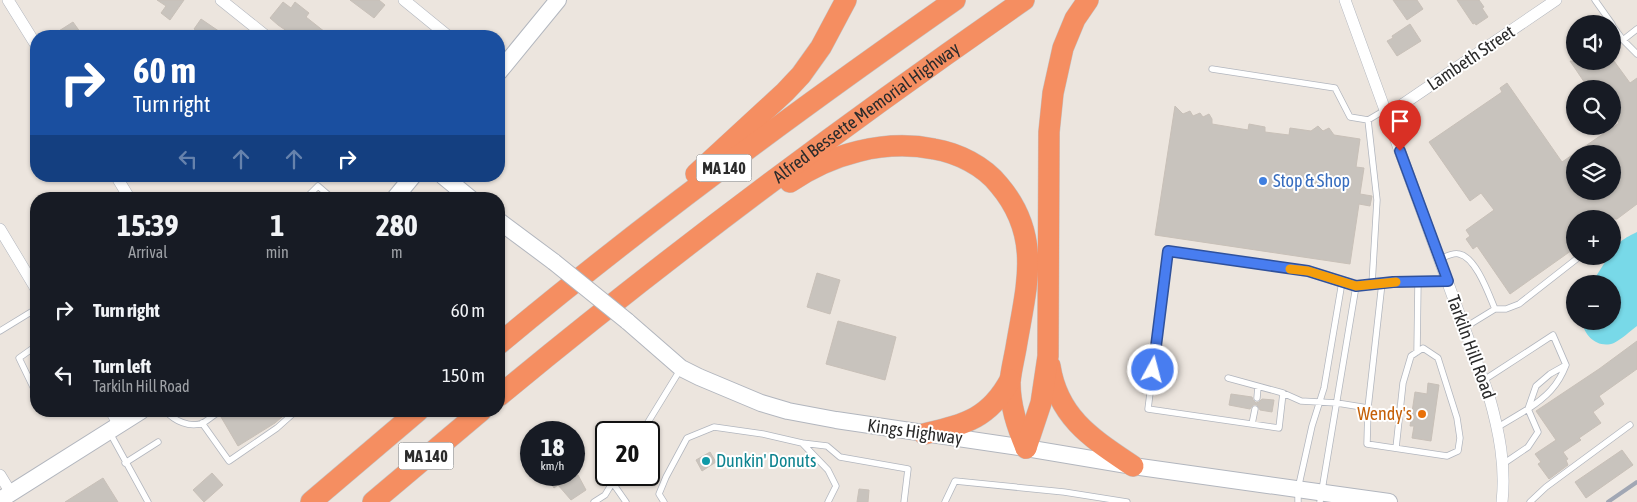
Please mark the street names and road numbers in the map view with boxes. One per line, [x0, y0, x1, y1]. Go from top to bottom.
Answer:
street label: Lambeth Street [1423, 21, 1518, 94]
street label: Alfred Bessette Memorial Highway [769, 37, 964, 187]
road number: MA 140 [696, 154, 752, 182]
street label: Tarkiln Hill Road [1443, 292, 1500, 402]
street label: Kings Highway [866, 414, 964, 449]
road number: MA 140 [398, 442, 454, 470]

